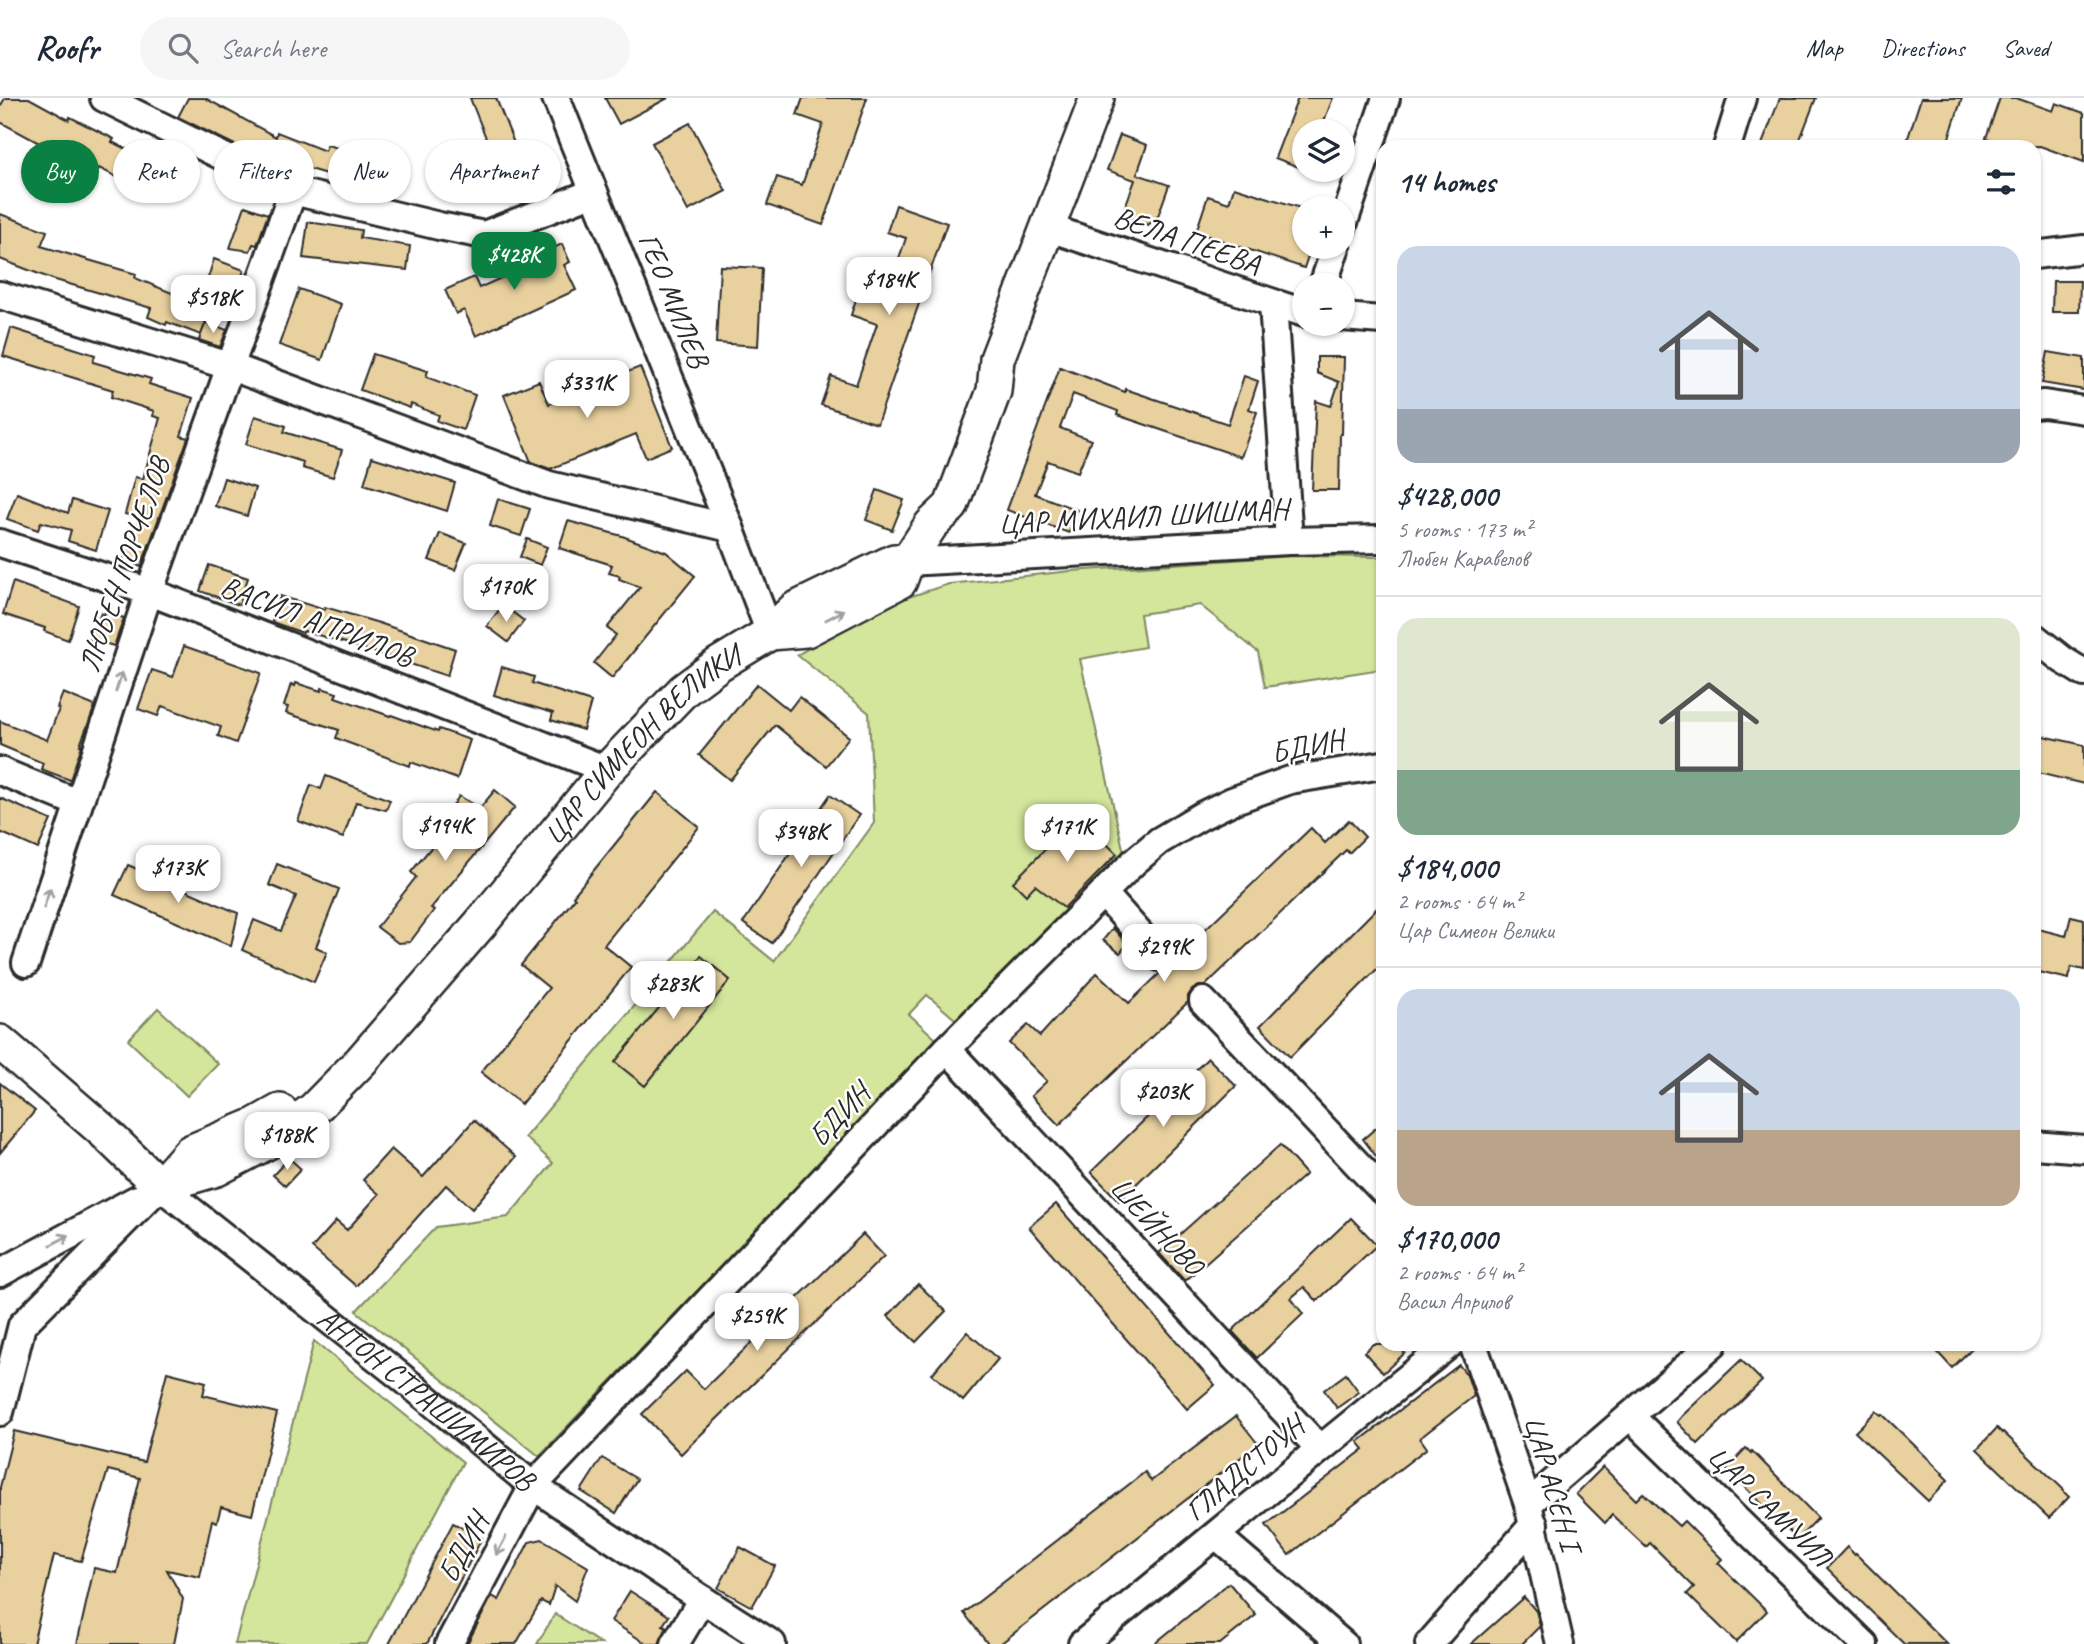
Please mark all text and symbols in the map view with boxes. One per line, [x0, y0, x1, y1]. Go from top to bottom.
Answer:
search box [140, 17, 630, 80]
text: Roofr [35, 27, 98, 69]
icon: search [164, 29, 202, 67]
text: Search here [220, 32, 326, 65]
text: Map [1806, 33, 1843, 63]
text: Directions [1881, 33, 1964, 63]
text: Saved [2002, 33, 2049, 63]
map controls [1292, 119, 1355, 336]
button: layers [1292, 119, 1355, 182]
chip: Buy [21, 140, 99, 203]
chip: Rent [113, 140, 200, 203]
chip: Filters [214, 140, 314, 203]
chip: New [328, 140, 411, 203]
chip: Apartment [425, 140, 561, 203]
text: 14 homes [1397, 163, 1495, 201]
icon: filters [1982, 163, 2020, 201]
button: + [1292, 196, 1355, 259]
street label: ВЕЛА ПЕЕВА [1109, 197, 1266, 283]
street label: ГЕО МИЛЕВ [630, 227, 719, 375]
pin: $428K [465, 232, 563, 292]
text: $428K [487, 240, 541, 269]
pin: $184K [840, 258, 938, 317]
text: $184K [862, 265, 916, 294]
button: − [1292, 273, 1355, 336]
pin: $518K [164, 275, 262, 335]
text: $518K [187, 283, 239, 312]
icon: home [1646, 292, 1772, 418]
pin: $331K [538, 360, 636, 420]
text: $331K [560, 368, 614, 397]
street label: ЛЮБЕН ПОРЧЕЛОВ [70, 450, 180, 677]
text: $428,000 [1397, 477, 1497, 515]
street label: ЦАР МИХАИЛ ШИШМАН [997, 489, 1294, 543]
text: 5 rooms · 173 m² [1397, 515, 1532, 544]
text: Любен Каравелов [1397, 544, 1528, 573]
pin: $170K [457, 564, 555, 624]
street label: ВАСИЛ АПРИЛОВ [215, 567, 421, 676]
text: $170K [480, 572, 533, 601]
one-way arrow [824, 608, 845, 621]
street label: ЦАР СИМЕОН ВЕЛИКИ [535, 634, 752, 852]
icon: home [1646, 664, 1772, 790]
one-way arrow [114, 672, 126, 694]
street label: БДИН [1267, 719, 1352, 772]
pin: $194K [396, 804, 494, 863]
pin: $171K [1018, 804, 1116, 864]
pin: $348K [752, 810, 850, 869]
text: $194K [419, 811, 471, 840]
text: $171K [1041, 812, 1094, 841]
text: $348K [774, 817, 828, 846]
pin: $173K [129, 846, 227, 905]
text: $184,000 [1397, 849, 1497, 887]
text: $173K [152, 853, 205, 882]
text: 2 rooms · 64 m² [1397, 887, 1521, 916]
one-way arrow [42, 888, 54, 910]
text: Цар Симеон Велики [1397, 916, 1554, 945]
pin: $299K [1115, 924, 1213, 984]
text: $299K [1138, 932, 1190, 961]
pin: $283K [624, 962, 722, 1021]
text: $283K [646, 969, 700, 998]
icon: home [1646, 1035, 1772, 1161]
pin: $203K [1114, 1070, 1212, 1129]
street label: БДИН [800, 1072, 881, 1155]
text: $203K [1136, 1077, 1190, 1106]
pin: $188K [238, 1112, 336, 1172]
text: $188K [260, 1120, 314, 1149]
street label: ШЕЙНОВО [1102, 1169, 1214, 1285]
text: $170,000 [1397, 1220, 1497, 1258]
one-way arrow [49, 1233, 70, 1246]
text: 2 rooms · 64 m² [1397, 1258, 1521, 1287]
text: Васил Априлов [1397, 1287, 1509, 1316]
pin: $259K [708, 1294, 806, 1353]
street label: АНТОН СТРАШИМИРОВ [310, 1299, 545, 1500]
text: $259K [731, 1301, 783, 1330]
street label: ГЛАДСТОУН [1177, 1404, 1315, 1529]
street label: ЦАР АСЕН I [1516, 1411, 1592, 1561]
street label: ЦАР САМУИЛ [1699, 1437, 1842, 1577]
street label: БДИН [429, 1502, 499, 1589]
one-way arrow [494, 1535, 507, 1556]

